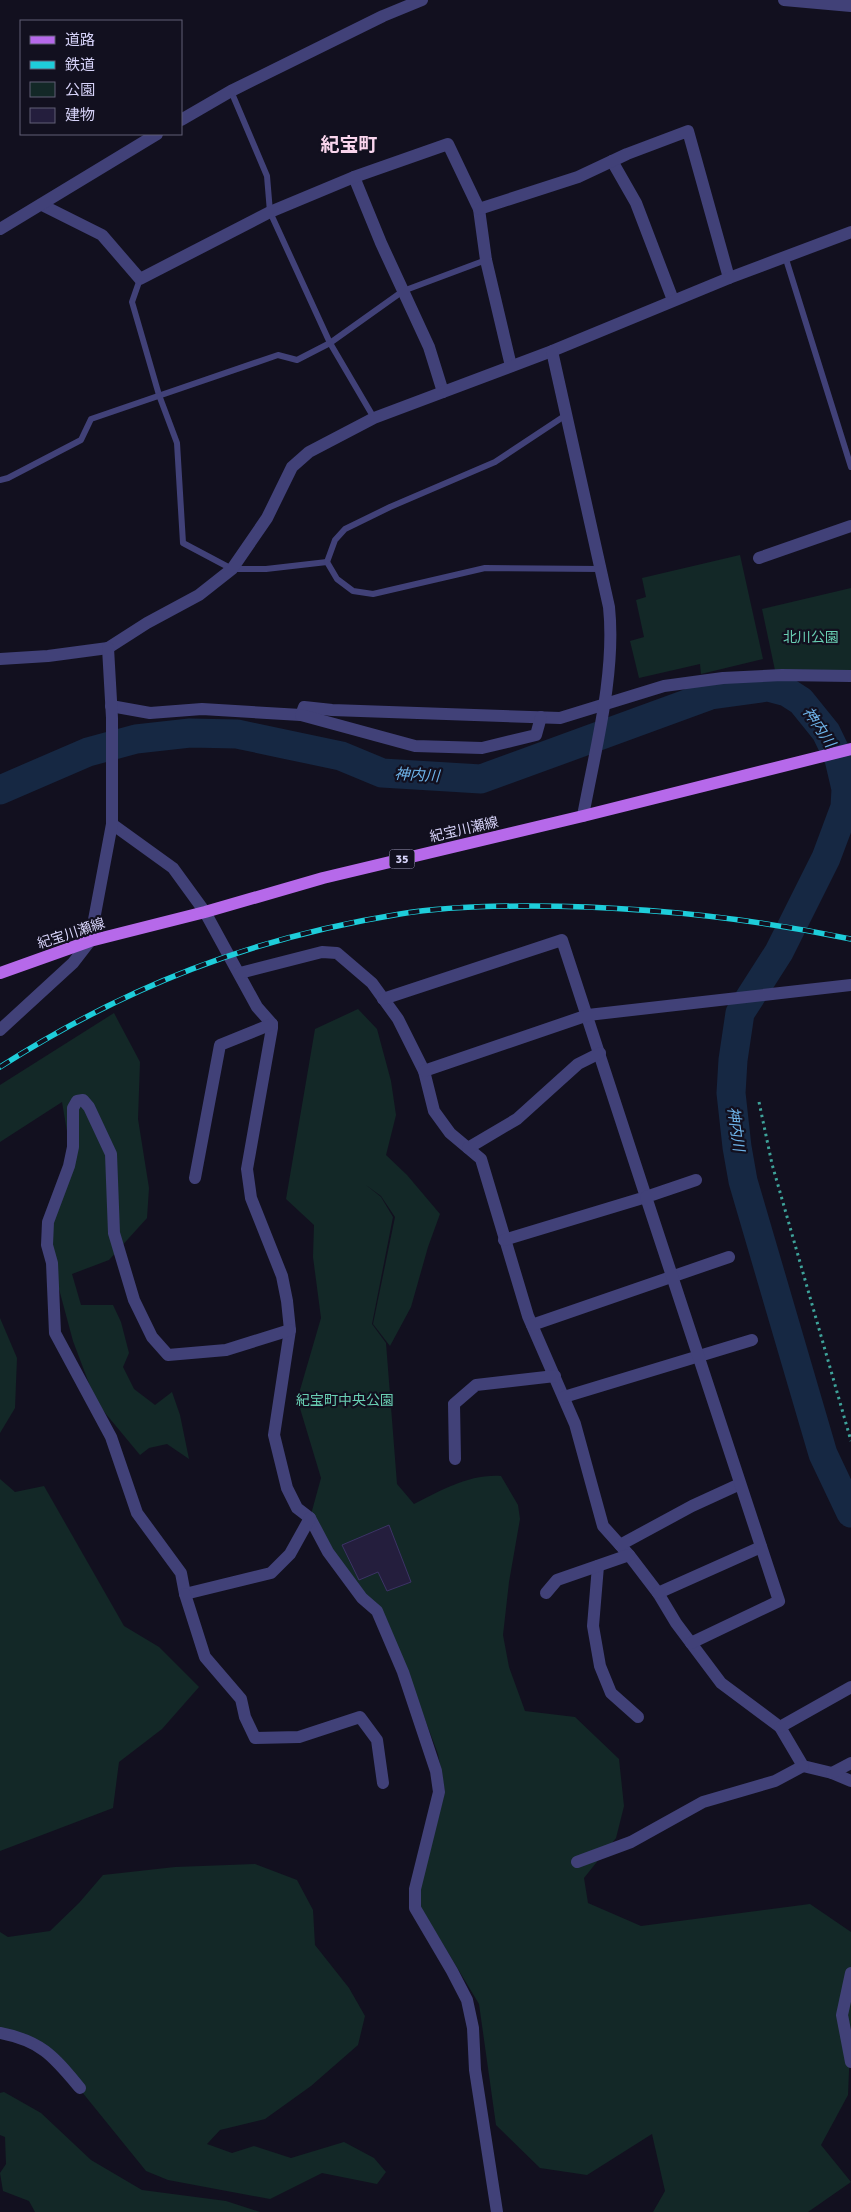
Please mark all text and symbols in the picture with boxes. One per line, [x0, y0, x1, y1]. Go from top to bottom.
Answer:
legend [20, 20, 182, 135]
text: 道路 [65, 31, 95, 49]
text: 鉄道 [65, 56, 95, 74]
text: 公園 [65, 81, 95, 99]
text: 建物 [65, 106, 95, 124]
district label: 紀宝町 [320, 133, 378, 157]
park label: 北川公園 [783, 629, 839, 646]
water label: 神内川 [799, 703, 840, 752]
water label: 神内川 [394, 765, 442, 785]
street label: 紀宝川瀬線 [428, 813, 500, 846]
road number: 35 [390, 850, 414, 869]
street label: 紀宝川瀬線 [35, 915, 107, 952]
water label: 神内川 [724, 1105, 748, 1155]
park label: 紀宝町中央公園 [296, 1392, 394, 1409]

